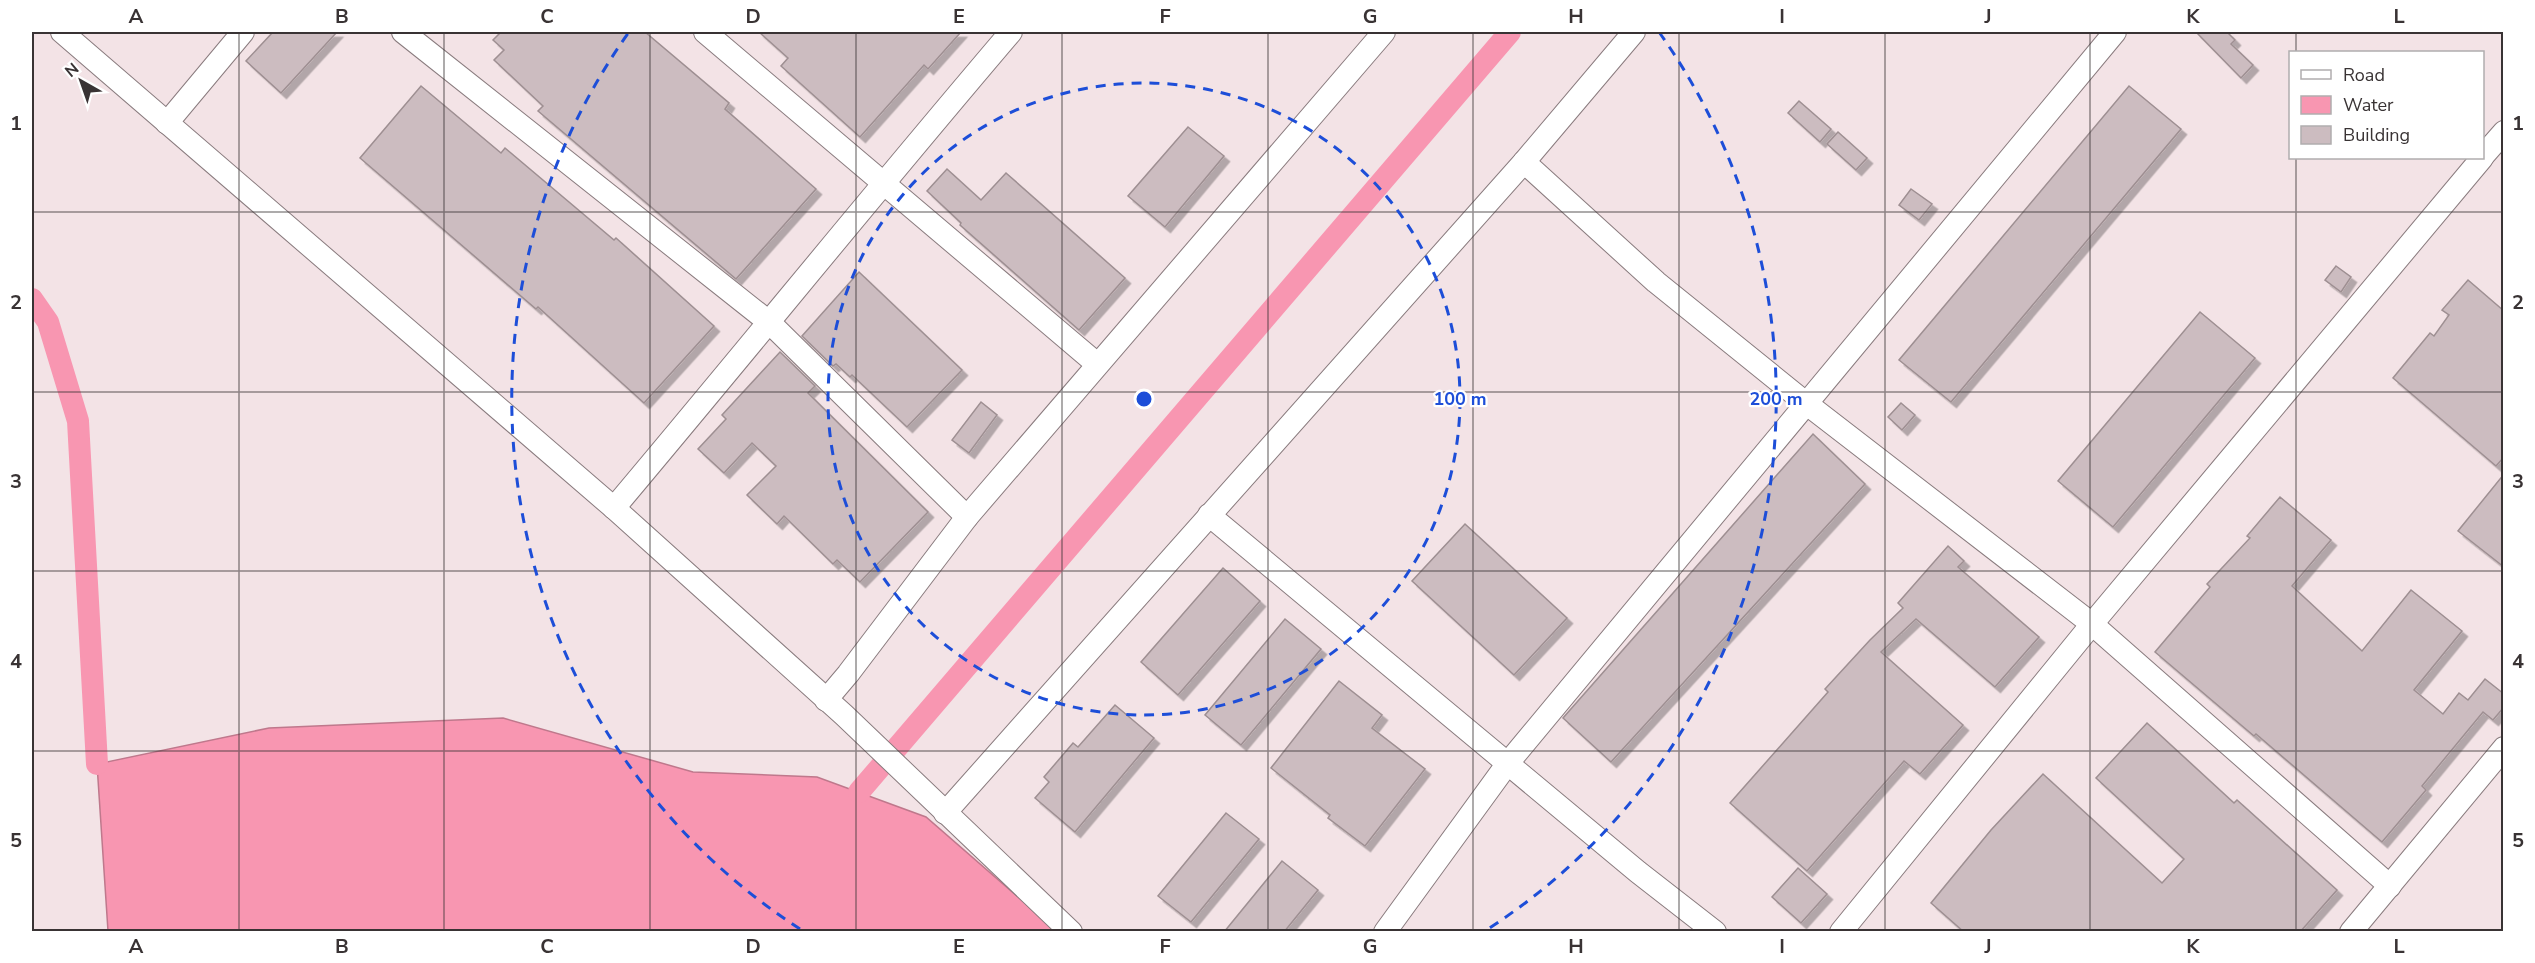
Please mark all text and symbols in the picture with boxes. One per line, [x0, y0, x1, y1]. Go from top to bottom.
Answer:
text: A [129, 3, 144, 30]
text: B [335, 3, 349, 30]
text: C [540, 3, 554, 30]
text: D [745, 3, 761, 30]
text: E [953, 3, 965, 30]
text: F [1159, 3, 1171, 30]
text: G [1363, 3, 1377, 30]
text: H [1568, 3, 1584, 30]
text: I [1779, 3, 1785, 30]
text: J [1983, 3, 1992, 30]
text: K [2186, 3, 2200, 30]
text: L [2393, 3, 2405, 30]
north arrow [51, 51, 111, 111]
legend [2289, 51, 2484, 159]
text: N [60, 58, 84, 83]
text: Road [2343, 63, 2385, 87]
text: Water [2343, 93, 2394, 117]
text: 1 [10, 110, 22, 137]
text: 1 [2512, 110, 2524, 137]
text: Building [2343, 123, 2410, 147]
text: 2 [10, 289, 22, 316]
text: 2 [2512, 289, 2524, 316]
text: 100 m [1433, 387, 1487, 411]
text: 200 m [1749, 387, 1803, 411]
centre of rings [1134, 389, 1154, 409]
text: 3 [10, 468, 22, 495]
text: 3 [2512, 468, 2524, 495]
text: 4 [10, 648, 22, 675]
text: 4 [2512, 648, 2524, 675]
text: 5 [10, 827, 22, 854]
text: 5 [2512, 827, 2524, 854]
text: A [129, 933, 144, 960]
text: B [335, 933, 349, 960]
text: C [540, 933, 554, 960]
text: D [745, 933, 761, 960]
text: E [953, 933, 965, 960]
text: F [1159, 933, 1171, 960]
text: G [1363, 933, 1377, 960]
text: H [1568, 933, 1584, 960]
text: I [1779, 933, 1785, 960]
text: J [1983, 933, 1992, 960]
text: K [2186, 933, 2200, 960]
text: L [2393, 933, 2405, 960]

